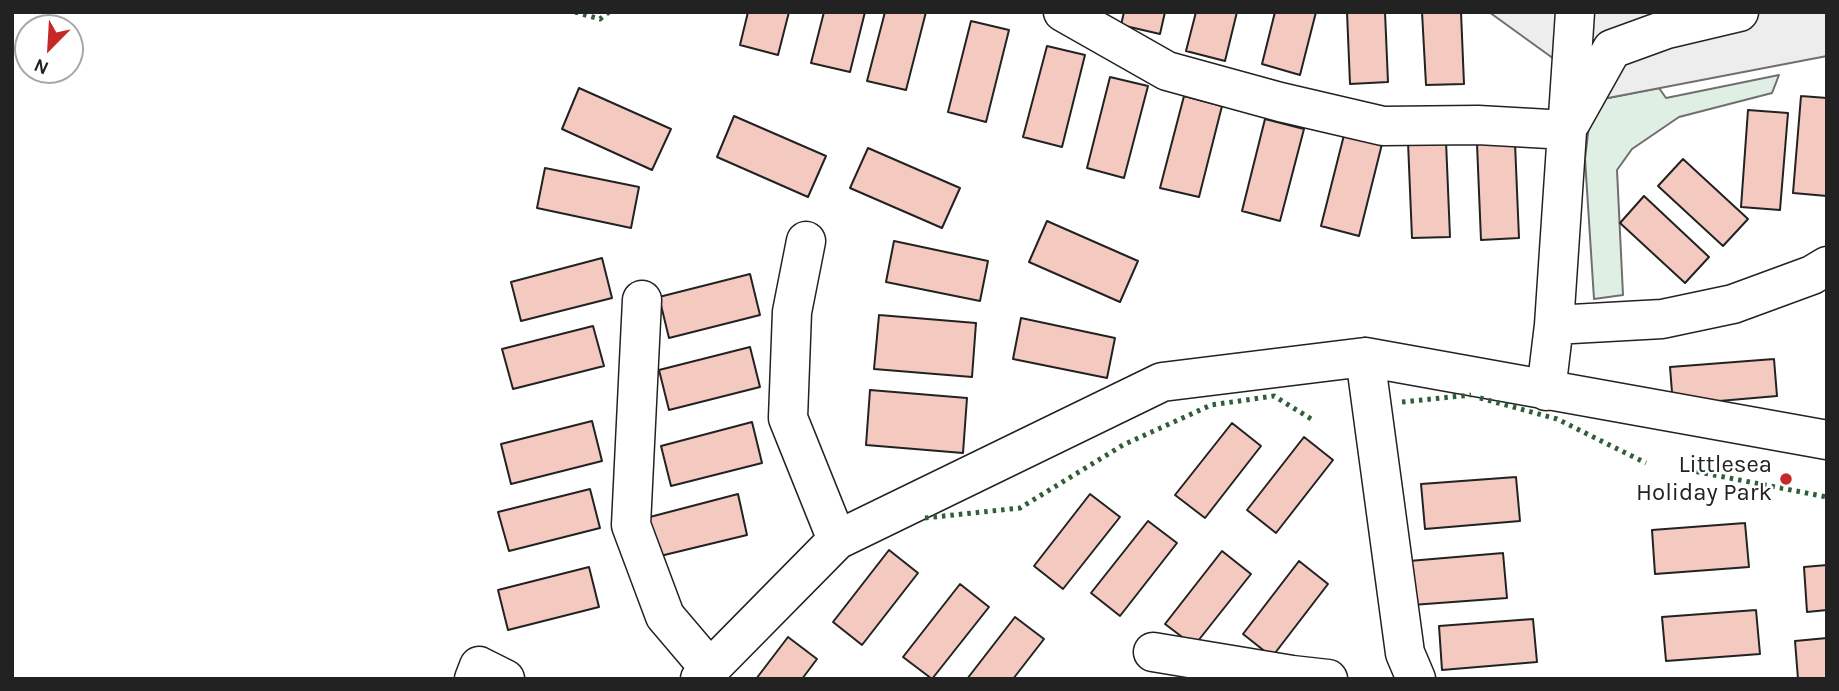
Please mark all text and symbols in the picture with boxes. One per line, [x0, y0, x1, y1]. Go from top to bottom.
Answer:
north arrow [14, 14, 84, 84]
text: N [31, 54, 52, 79]
place label: Littlesea Holiday Park [1636, 451, 1772, 507]
marker: Littlesea Holiday Park [1778, 471, 1794, 487]

